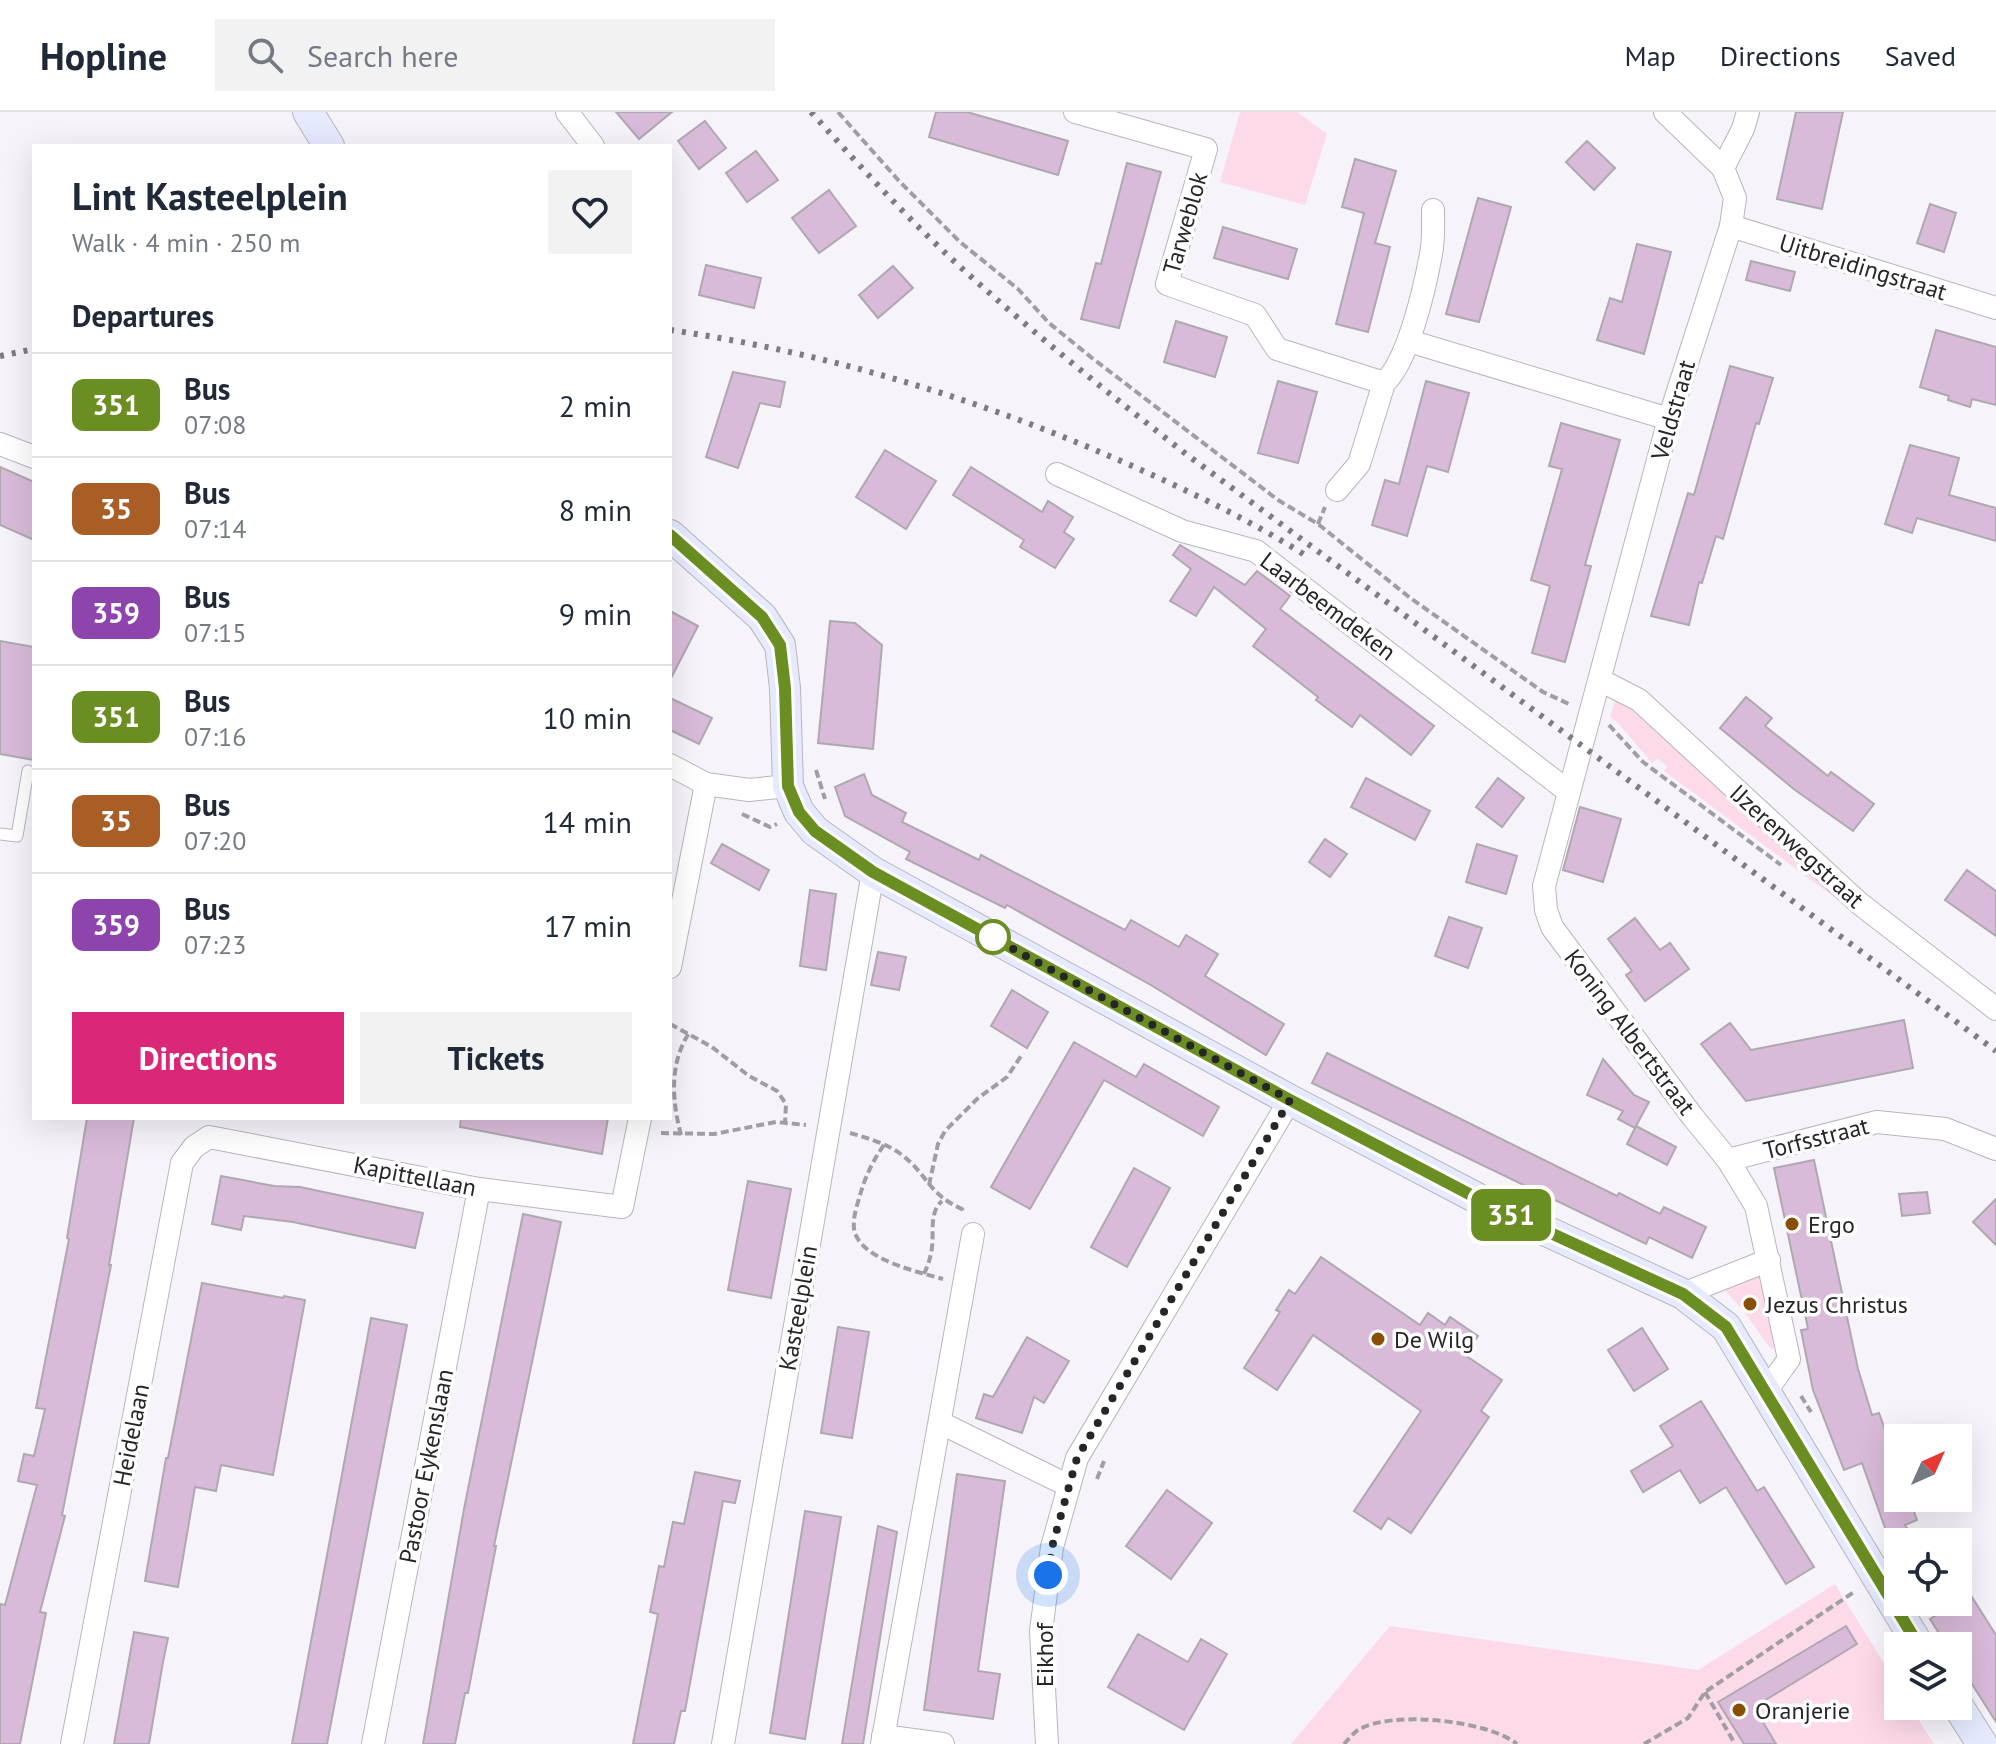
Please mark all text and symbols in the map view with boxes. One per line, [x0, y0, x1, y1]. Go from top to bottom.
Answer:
search box [215, 19, 775, 91]
text: Hopline [40, 31, 167, 80]
icon: search [243, 33, 287, 77]
text: Search here [307, 36, 458, 75]
text: Map [1625, 37, 1676, 74]
text: Directions [1720, 37, 1841, 74]
text: Saved [1885, 37, 1956, 74]
street label: Tarweblok [1156, 168, 1214, 278]
button: heart [548, 170, 632, 254]
text: Lint Kasteelplein [72, 171, 348, 220]
text: Walk · 4 min · 250 m [72, 226, 300, 259]
street label: Uitbreidingstraat [1775, 227, 1951, 307]
text: Departures [72, 296, 214, 335]
street label: Veldstraat [1644, 356, 1702, 465]
text: Bus [184, 369, 231, 408]
text: 351 [92, 386, 140, 423]
text: 2 min [559, 386, 632, 425]
text: 07:08 [184, 408, 246, 441]
text: Bus [184, 473, 231, 512]
text: 35 [100, 490, 132, 527]
text: 8 min [559, 490, 632, 529]
text: 07:14 [184, 512, 246, 545]
street label: Laarbeemdeken [1254, 545, 1402, 667]
text: Bus [184, 577, 231, 616]
text: 359 [92, 594, 140, 631]
text: 9 min [559, 594, 632, 633]
text: 07:15 [184, 616, 246, 649]
text: Bus [184, 681, 231, 720]
text: 351 [92, 698, 140, 735]
text: 10 min [542, 698, 632, 737]
text: 07:16 [184, 720, 246, 753]
street label: IJzerenwegstraat [1723, 777, 1871, 915]
text: Bus [184, 785, 231, 824]
text: 35 [100, 802, 132, 839]
text: 14 min [542, 802, 632, 841]
text: 07:20 [184, 824, 246, 857]
text: Bus [184, 889, 231, 928]
text: 359 [92, 906, 140, 943]
text: 17 min [544, 906, 632, 945]
unlabelled marker [976, 920, 1010, 954]
text: 07:23 [184, 928, 246, 961]
street label: Koning Albertstraat [1558, 943, 1702, 1121]
button: Directions [72, 1012, 344, 1104]
button: Tickets [360, 1012, 632, 1104]
street label: Torfsstraat [1760, 1110, 1872, 1166]
street label: Kapittellaan [351, 1149, 479, 1203]
line badge: 351 [1465, 1189, 1557, 1241]
text: 351 [1487, 1196, 1535, 1233]
place label: Ergo [1808, 1209, 1855, 1240]
marker: Ergo [1783, 1215, 1801, 1233]
street label: Kasteelplein [772, 1243, 824, 1373]
place label: Jezus Christus [1765, 1289, 1908, 1320]
marker: Jezus Christus [1741, 1295, 1759, 1313]
place label: De Wilg [1394, 1324, 1474, 1355]
marker: De Wilg [1369, 1330, 1387, 1348]
street label: Pastoor Eykenslaan [392, 1366, 460, 1566]
street label: Heidelaan [106, 1381, 156, 1489]
north arrow [1884, 1424, 1972, 1512]
map controls [1884, 1424, 1972, 1720]
button: locate [1884, 1528, 1972, 1616]
your location [1028, 1555, 1068, 1595]
street label: Eikhof [1029, 1622, 1060, 1687]
button: layers [1884, 1632, 1972, 1720]
place label: Oranjerie [1755, 1695, 1850, 1726]
marker: Oranjerie [1730, 1701, 1748, 1719]

